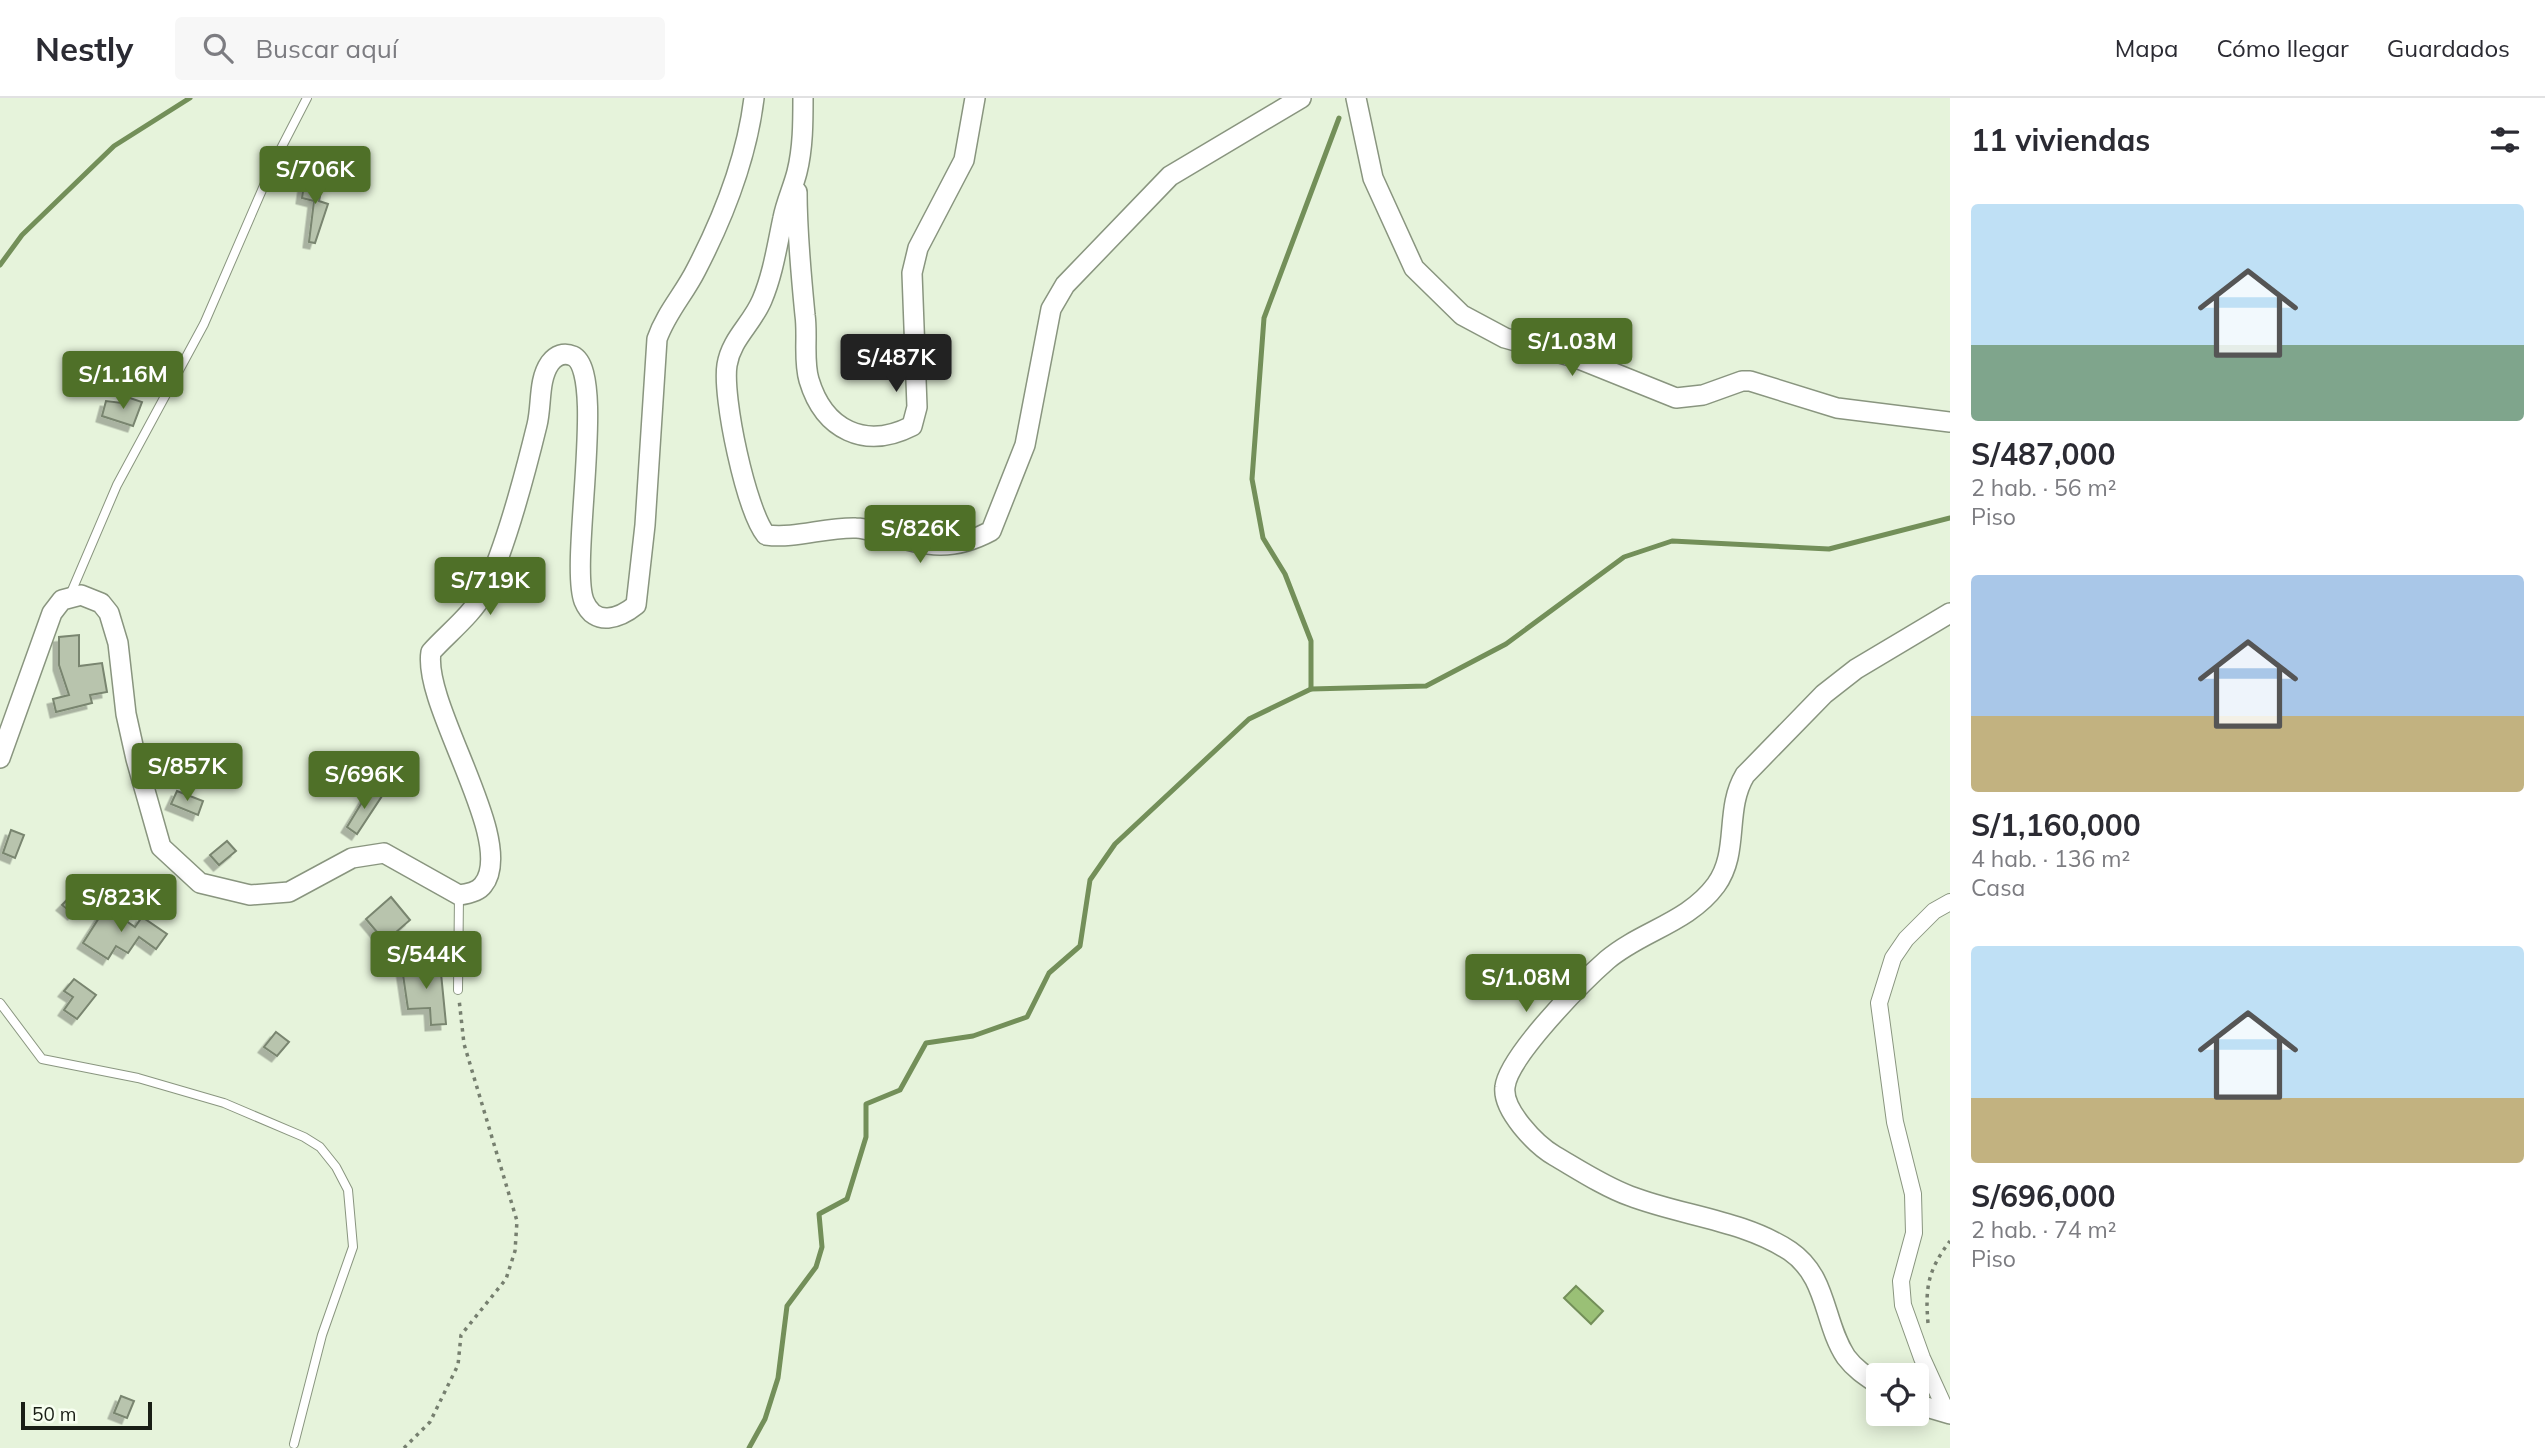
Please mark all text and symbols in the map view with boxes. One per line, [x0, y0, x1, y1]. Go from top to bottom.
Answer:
search box [175, 17, 665, 80]
text: Nestly [35, 28, 133, 69]
icon: search [199, 29, 237, 67]
text: Buscar aquí [255, 32, 398, 65]
text: Mapa [2115, 33, 2178, 63]
text: Cómo llegar [2216, 33, 2349, 63]
text: Guardados [2387, 33, 2510, 63]
text: 11 viviendas [1971, 121, 2150, 159]
icon: filters [2486, 121, 2524, 159]
pin: S/706K [258, 146, 372, 206]
text: S/706K [276, 154, 354, 183]
icon: home [2185, 250, 2311, 376]
pin: S/1.03M [1507, 318, 1637, 378]
text: S/1.03M [1527, 326, 1617, 355]
pin: S/487K [839, 334, 953, 394]
text: S/487K [857, 342, 935, 371]
pin: S/1.16M [58, 352, 188, 411]
text: S/1.16M [78, 359, 168, 388]
text: S/487,000 [1971, 435, 2115, 473]
text: 2 hab. · 56 m² [1971, 473, 2116, 502]
text: Piso [1971, 502, 2016, 531]
pin: S/826K [863, 505, 977, 565]
text: S/826K [881, 513, 959, 542]
pin: S/719K [433, 558, 547, 617]
text: S/719K [451, 565, 529, 594]
icon: home [2185, 621, 2311, 747]
pin: S/857K [130, 744, 244, 803]
text: S/857K [148, 751, 226, 780]
pin: S/696K [307, 752, 421, 811]
text: S/696K [325, 759, 403, 788]
text: S/1,160,000 [1971, 806, 2141, 844]
text: 4 hab. · 136 m² [1971, 844, 2130, 873]
text: Casa [1971, 873, 2025, 902]
pin: S/823K [64, 874, 178, 934]
text: S/823K [82, 882, 160, 911]
pin: S/544K [369, 932, 483, 991]
text: S/544K [387, 939, 465, 968]
pin: S/1.08M [1461, 954, 1591, 1014]
text: S/1.08M [1481, 962, 1571, 991]
icon: home [2185, 992, 2311, 1118]
text: S/696,000 [1971, 1177, 2115, 1215]
text: 2 hab. · 74 m² [1971, 1215, 2116, 1244]
text: Piso [1971, 1244, 2016, 1273]
map controls [1866, 1363, 1929, 1426]
button: locate [1866, 1363, 1929, 1426]
scale bar [21, 1399, 152, 1431]
text: 50 m [32, 1402, 76, 1426]

